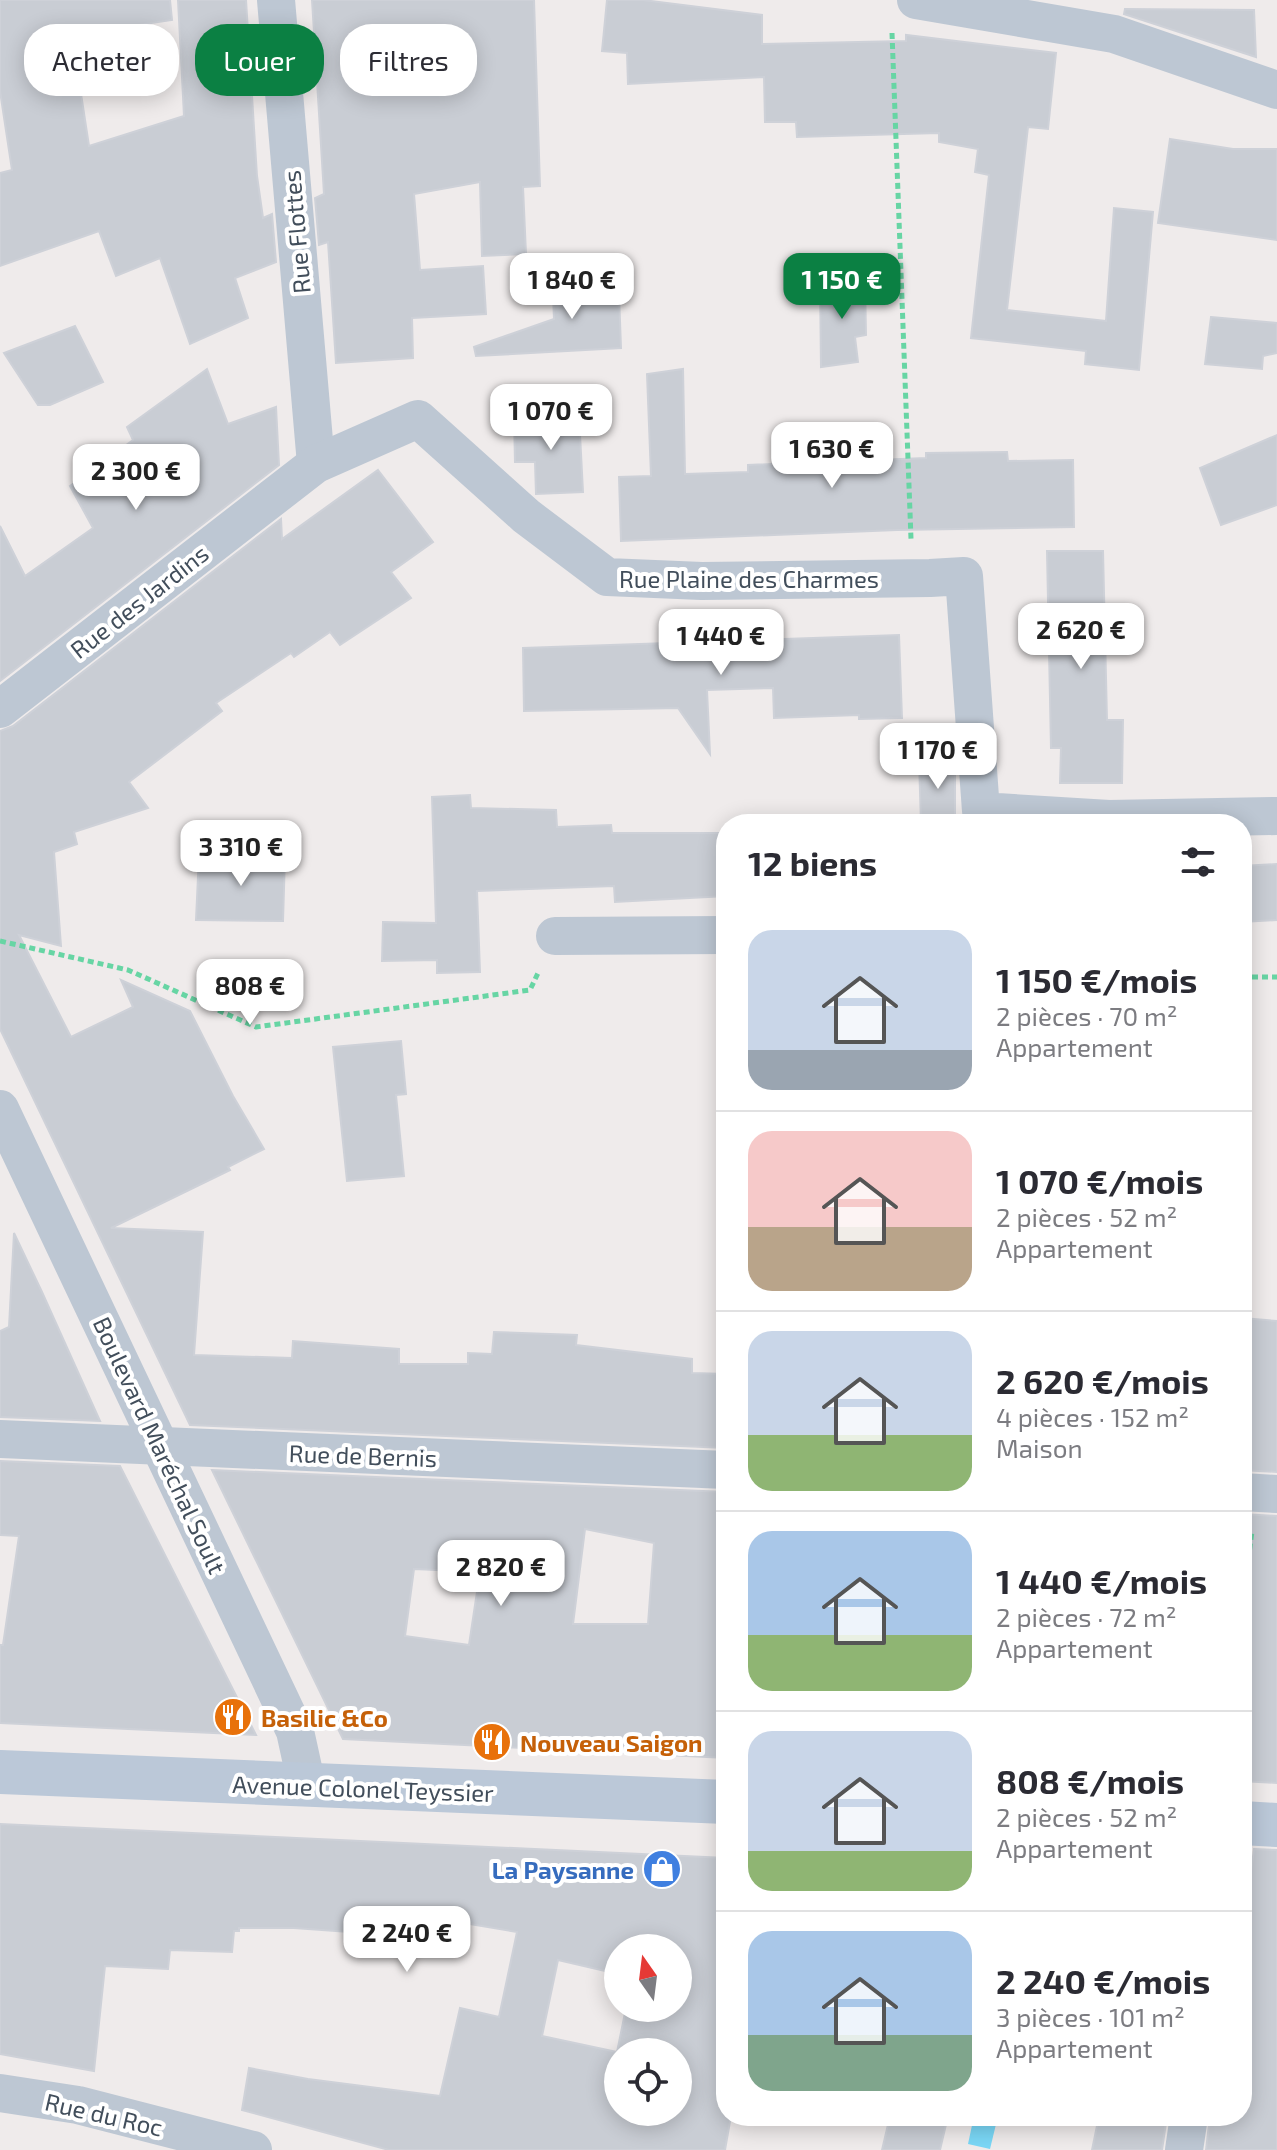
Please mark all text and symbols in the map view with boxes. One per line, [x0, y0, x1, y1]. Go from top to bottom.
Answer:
chip: Acheter [24, 24, 179, 96]
chip: Louer [195, 24, 324, 96]
chip: Filtres [340, 24, 477, 96]
street label: Rue Flottes [276, 169, 316, 295]
pin: 1 840 € [498, 253, 646, 321]
pin: 1 150 € [768, 253, 916, 321]
text: 1 840 € [528, 263, 616, 294]
text: 1 150 € [801, 263, 883, 294]
pin: 1 070 € [477, 384, 625, 452]
text: 1 070 € [508, 394, 594, 425]
pin: 1 630 € [758, 422, 906, 490]
text: 1 630 € [789, 432, 875, 463]
pin: 2 300 € [62, 444, 210, 512]
text: 2 300 € [91, 454, 181, 485]
street label: Rue des Jardins [64, 538, 214, 664]
street label: Rue Plaine des Charmes [619, 564, 879, 593]
pin: 2 620 € [1007, 603, 1155, 671]
pin: 1 440 € [647, 609, 795, 677]
text: 2 620 € [1036, 613, 1126, 644]
text: 1 440 € [677, 619, 765, 650]
pin: 1 170 € [864, 723, 1012, 791]
text: 1 170 € [898, 733, 978, 764]
pin: 3 310 € [167, 820, 315, 888]
text: 3 310 € [198, 830, 284, 861]
icon: filters [1176, 840, 1220, 884]
text: 12 biens [748, 842, 877, 883]
pin: 808 € [194, 959, 306, 1027]
text: 1 150 €/mois [996, 959, 1197, 1000]
icon: home [812, 962, 908, 1058]
text: 808 € [214, 969, 286, 1000]
text: 2 pièces · 70 m² [996, 1000, 1178, 1031]
text: Appartement [996, 1031, 1153, 1062]
text: 1 070 €/mois [996, 1160, 1203, 1201]
icon: home [812, 1163, 908, 1259]
text: 2 pièces · 52 m² [996, 1201, 1177, 1232]
text: Appartement [996, 1232, 1153, 1263]
street label: Boulevard Maréchal Soult [88, 1312, 232, 1578]
text: 2 620 €/mois [996, 1360, 1209, 1401]
icon: home [812, 1363, 908, 1459]
text: 4 pièces · 152 m² [996, 1401, 1189, 1432]
text: Maison [996, 1432, 1083, 1463]
street label: Rue de Bernis [288, 1438, 438, 1472]
pin: 2 820 € [427, 1540, 575, 1608]
text: 2 820 € [456, 1550, 546, 1581]
text: 1 440 €/mois [996, 1560, 1207, 1601]
icon: home [812, 1563, 908, 1659]
text: 2 pièces · 72 m² [996, 1601, 1177, 1632]
text: Appartement [996, 1632, 1153, 1663]
restaurant icon: Basilic &Co [212, 1696, 254, 1738]
place label: Basilic &Co [261, 1703, 388, 1732]
restaurant icon: Nouveau Saigon [471, 1721, 513, 1763]
place label: Nouveau Saigon [520, 1728, 702, 1757]
text: 808 €/mois [996, 1760, 1184, 1801]
icon: home [812, 1763, 908, 1859]
street label: Avenue Colonel Teyssier [232, 1769, 495, 1807]
text: 2 pièces · 52 m² [996, 1801, 1177, 1832]
text: Appartement [996, 1832, 1153, 1863]
shop icon: La Paysanne [641, 1848, 683, 1890]
place label: La Paysanne [492, 1855, 634, 1884]
pin: 2 240 € [333, 1906, 481, 1974]
text: 2 240 € [361, 1916, 453, 1947]
north arrow [604, 1934, 692, 2022]
map controls [604, 1934, 692, 2126]
text: 2 240 €/mois [996, 1960, 1210, 2001]
icon: home [812, 1963, 908, 2059]
text: 3 pièces · 101 m² [996, 2001, 1185, 2032]
text: Appartement [996, 2032, 1153, 2063]
button: locate [604, 2038, 692, 2126]
street label: Rue du Roc [42, 2086, 166, 2142]

